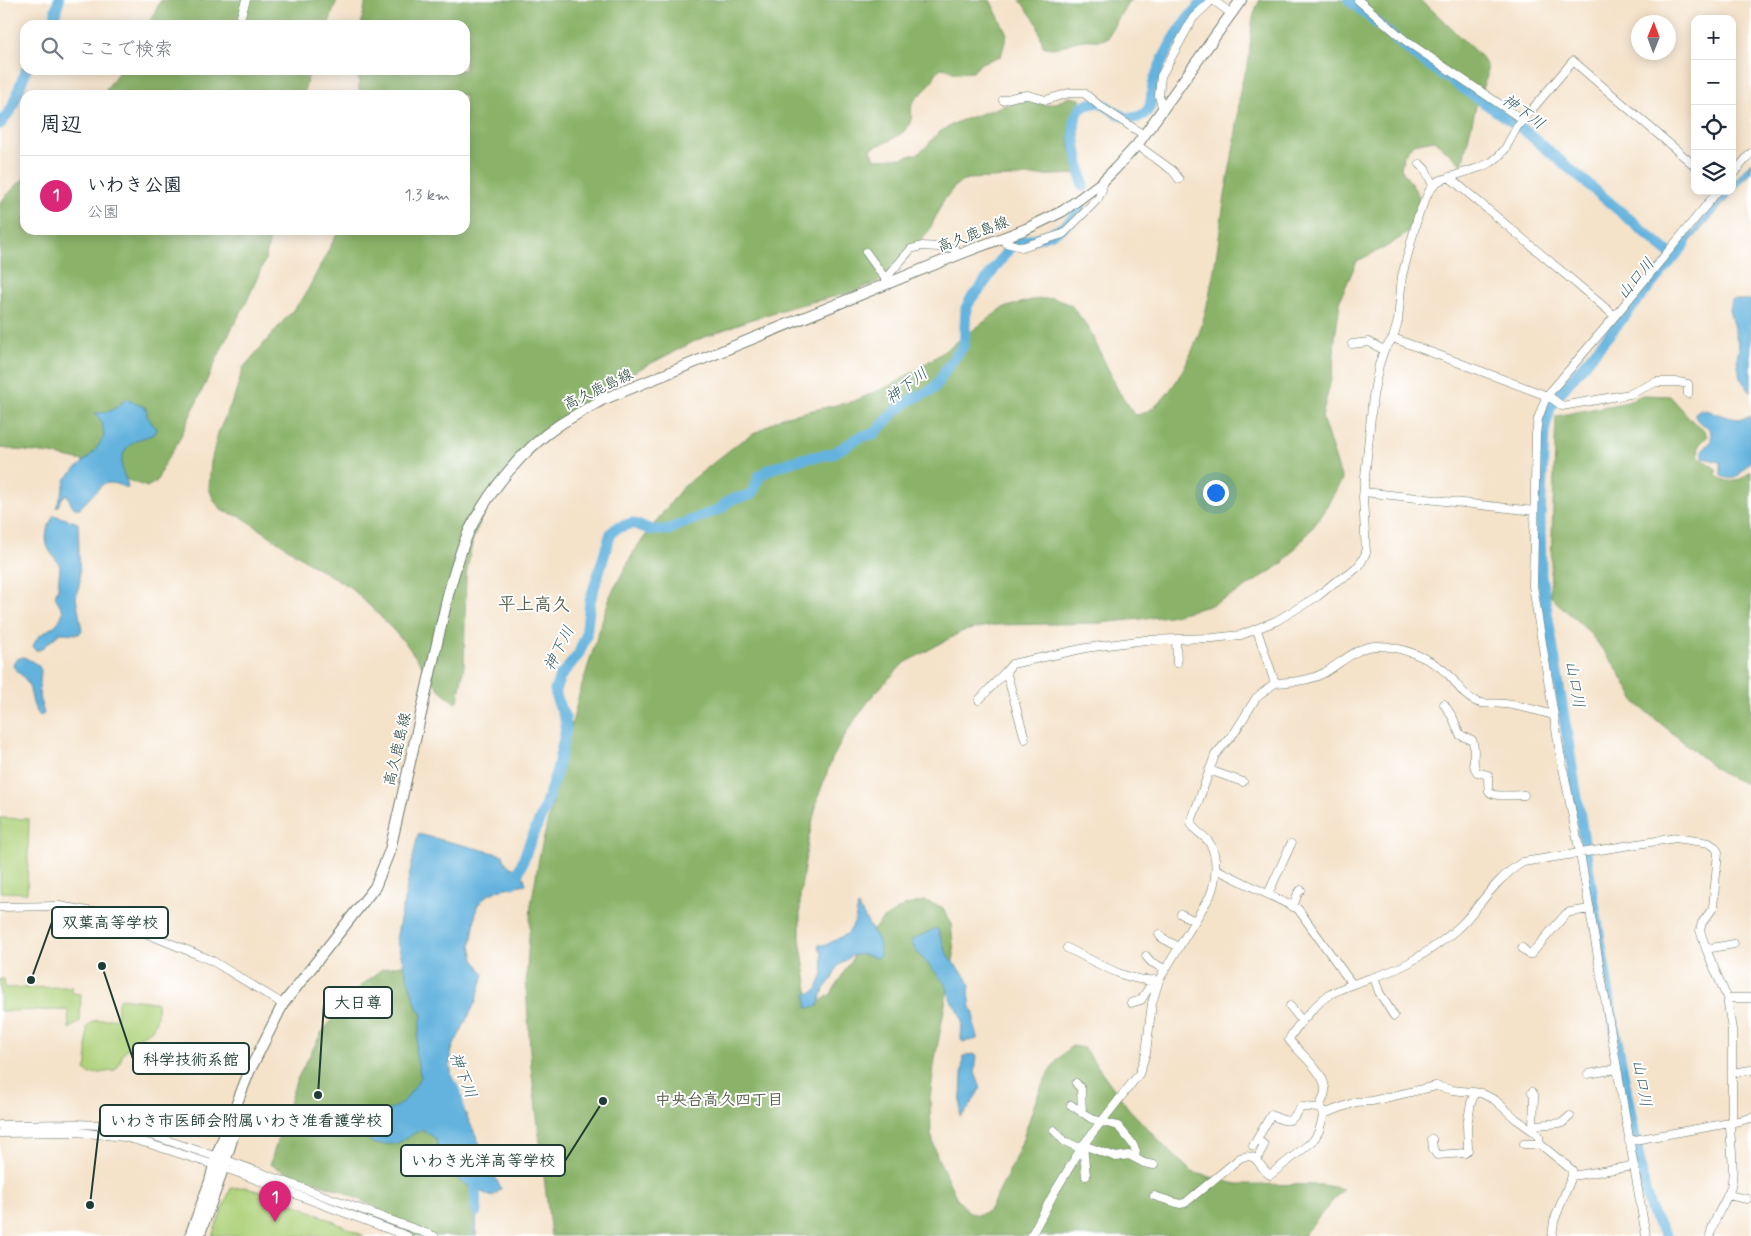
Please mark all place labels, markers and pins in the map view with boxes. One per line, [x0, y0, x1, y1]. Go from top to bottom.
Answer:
callout: 双葉高等学校 [52, 907, 168, 938]
callout: 大日尊 [324, 987, 392, 1018]
callout: 科学技術系館 [133, 1043, 249, 1074]
callout: いわき市医師会附属いわき准看護学校 [100, 1105, 392, 1136]
callout: いわき光洋高等学校 [401, 1145, 565, 1176]
pin: 1 [259, 1181, 291, 1222]

